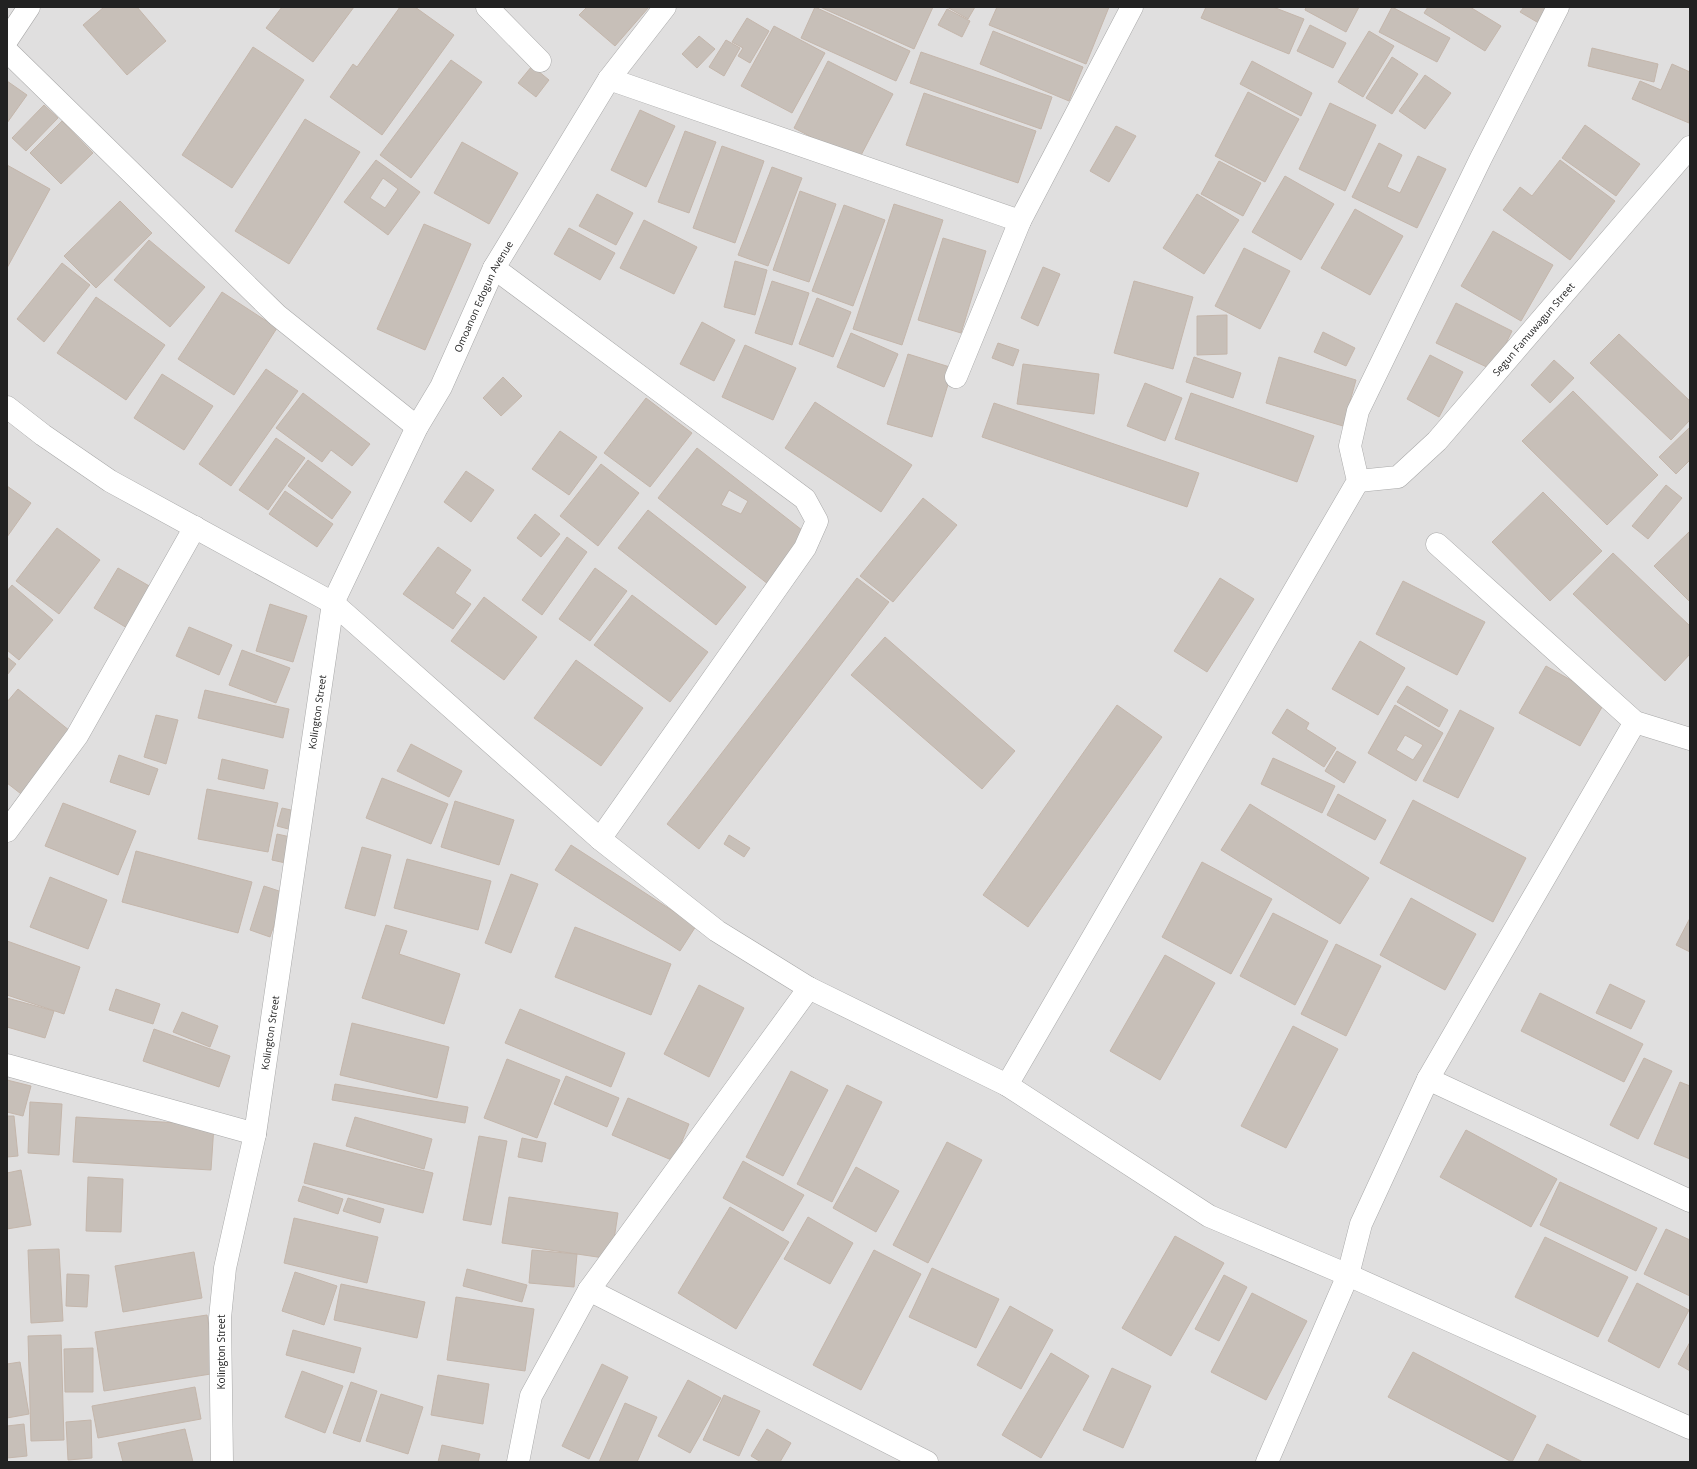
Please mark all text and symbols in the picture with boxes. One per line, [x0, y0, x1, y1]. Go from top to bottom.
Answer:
street label: Omoanon Edogun Avenue [450, 238, 516, 354]
street label: Segun Famuwagun Street [1489, 279, 1578, 379]
street label: Kolington Street [305, 674, 329, 750]
street label: Kolington Street [258, 994, 282, 1071]
street label: Kolington Street [214, 1314, 228, 1390]

